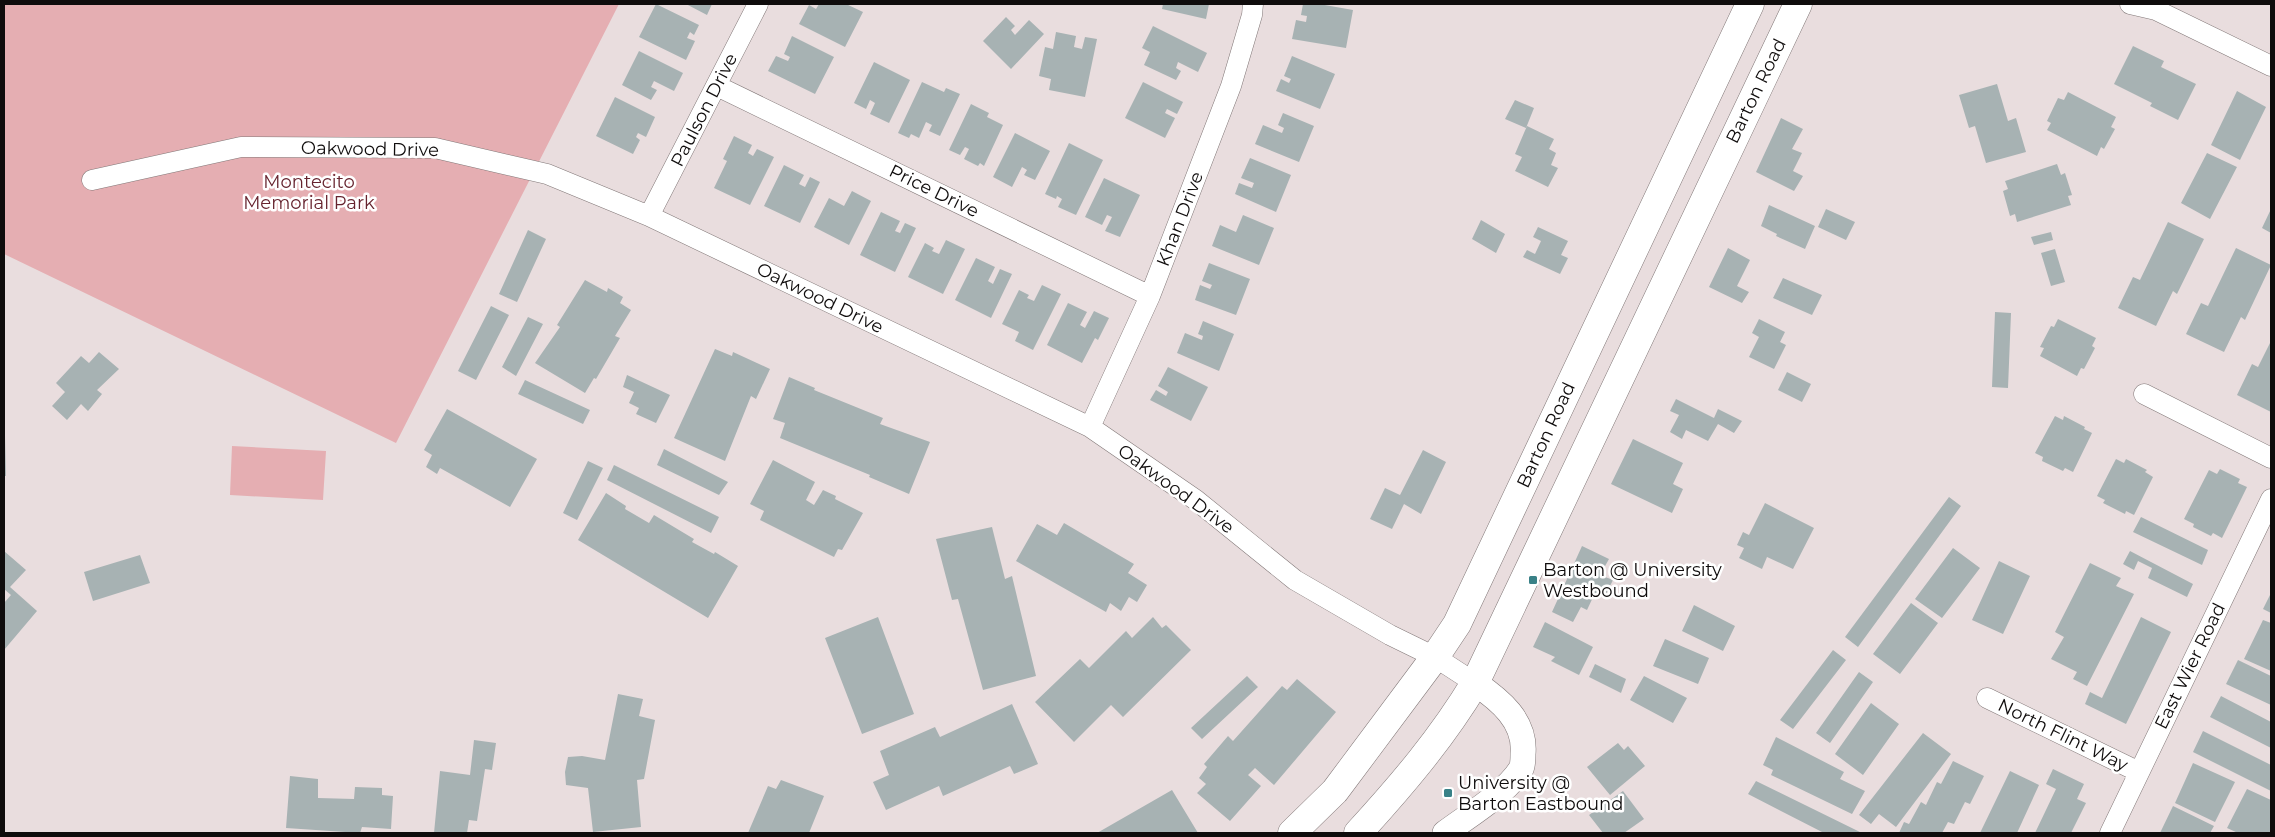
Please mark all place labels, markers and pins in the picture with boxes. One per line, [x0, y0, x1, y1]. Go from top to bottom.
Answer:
place label: Barton @ University Westbound [1543, 559, 1722, 602]
marker: Barton @ University Westbound [1527, 574, 1539, 586]
place label: University @ Barton Eastbound [1458, 772, 1623, 815]
marker: University @ Barton Eastbound [1442, 787, 1454, 799]

